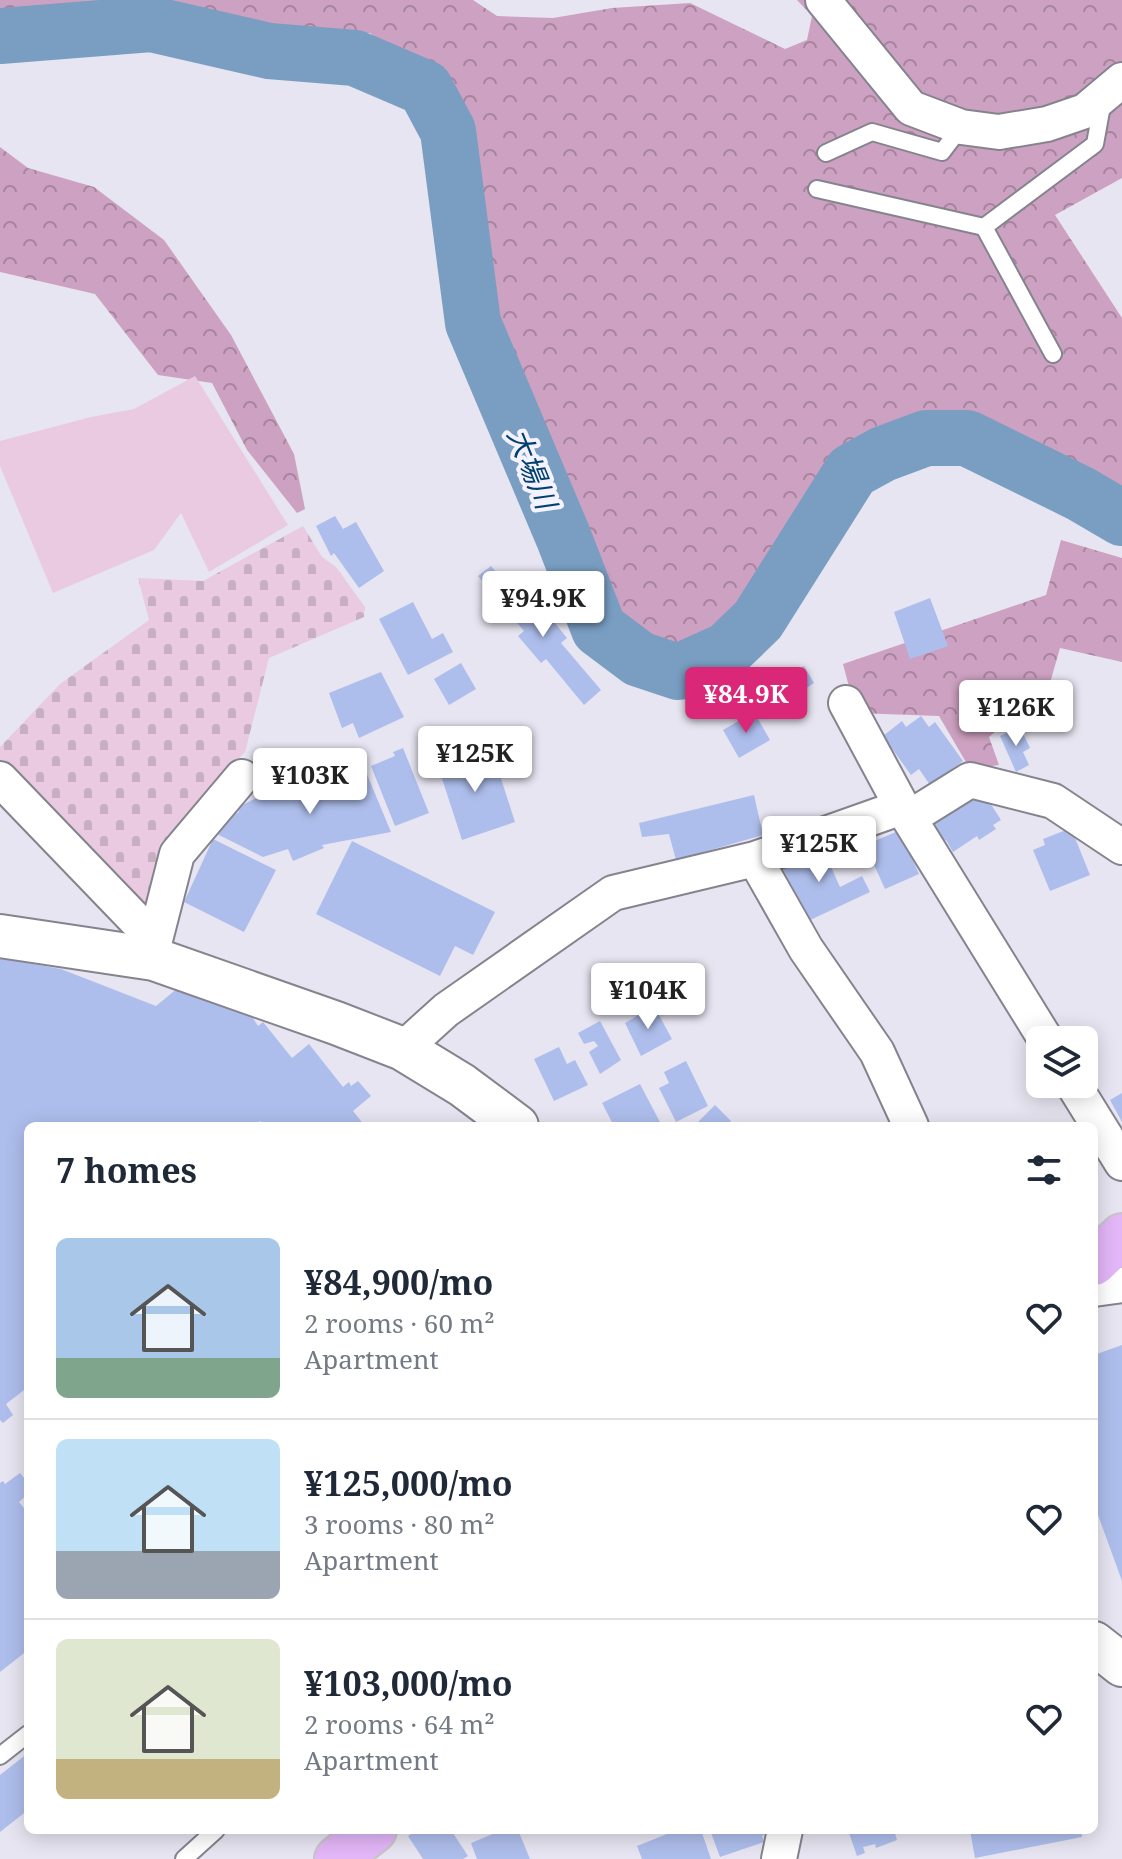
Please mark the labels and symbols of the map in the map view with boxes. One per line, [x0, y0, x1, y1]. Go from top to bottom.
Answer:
water label: 大場川 [500, 422, 567, 517]
pin: ¥94.9K [478, 571, 608, 639]
pin: ¥84.9K [681, 667, 811, 735]
pin: ¥126K [960, 680, 1072, 748]
pin: ¥125K [419, 726, 531, 794]
pin: ¥103K [254, 748, 366, 816]
pin: ¥125K [763, 816, 875, 884]
pin: ¥104K [592, 963, 704, 1031]

